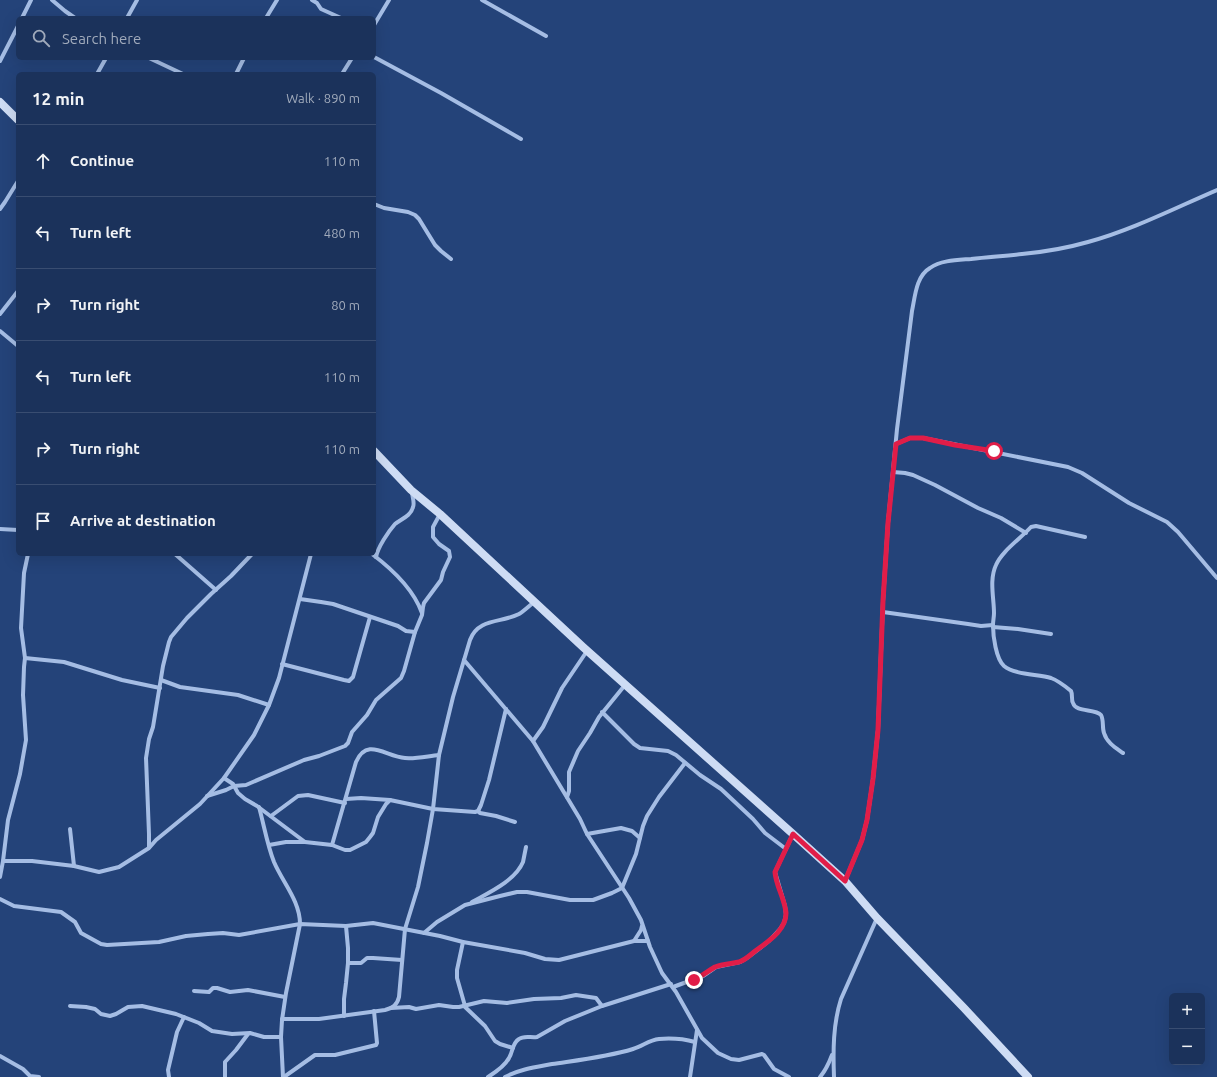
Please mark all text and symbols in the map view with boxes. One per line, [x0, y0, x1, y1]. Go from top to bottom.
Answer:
search box [16, 16, 376, 60]
icon: search [30, 27, 52, 49]
text: Search here [62, 30, 141, 47]
text: 12 min [32, 89, 85, 108]
text: Walk · 890 m [286, 91, 360, 105]
icon: ahead [32, 150, 54, 172]
text: Continue [70, 152, 134, 169]
text: 110 m [324, 154, 360, 168]
icon: left [32, 222, 54, 244]
text: Turn left [70, 224, 131, 241]
text: 480 m [324, 226, 360, 240]
icon: right [32, 294, 54, 316]
text: Turn right [70, 296, 140, 313]
text: 80 m [331, 298, 360, 312]
icon: left [32, 366, 54, 388]
text: Turn left [70, 368, 131, 385]
text: 110 m [324, 370, 360, 384]
icon: right [32, 438, 54, 460]
text: Turn right [70, 440, 140, 457]
text: 110 m [324, 442, 360, 456]
route start [985, 442, 1003, 460]
icon: arrive [32, 510, 54, 532]
text: Arrive at destination [70, 512, 216, 529]
route end [685, 971, 703, 989]
map controls [1169, 993, 1205, 1065]
button: + [1169, 993, 1205, 1029]
button: − [1169, 1029, 1205, 1065]

